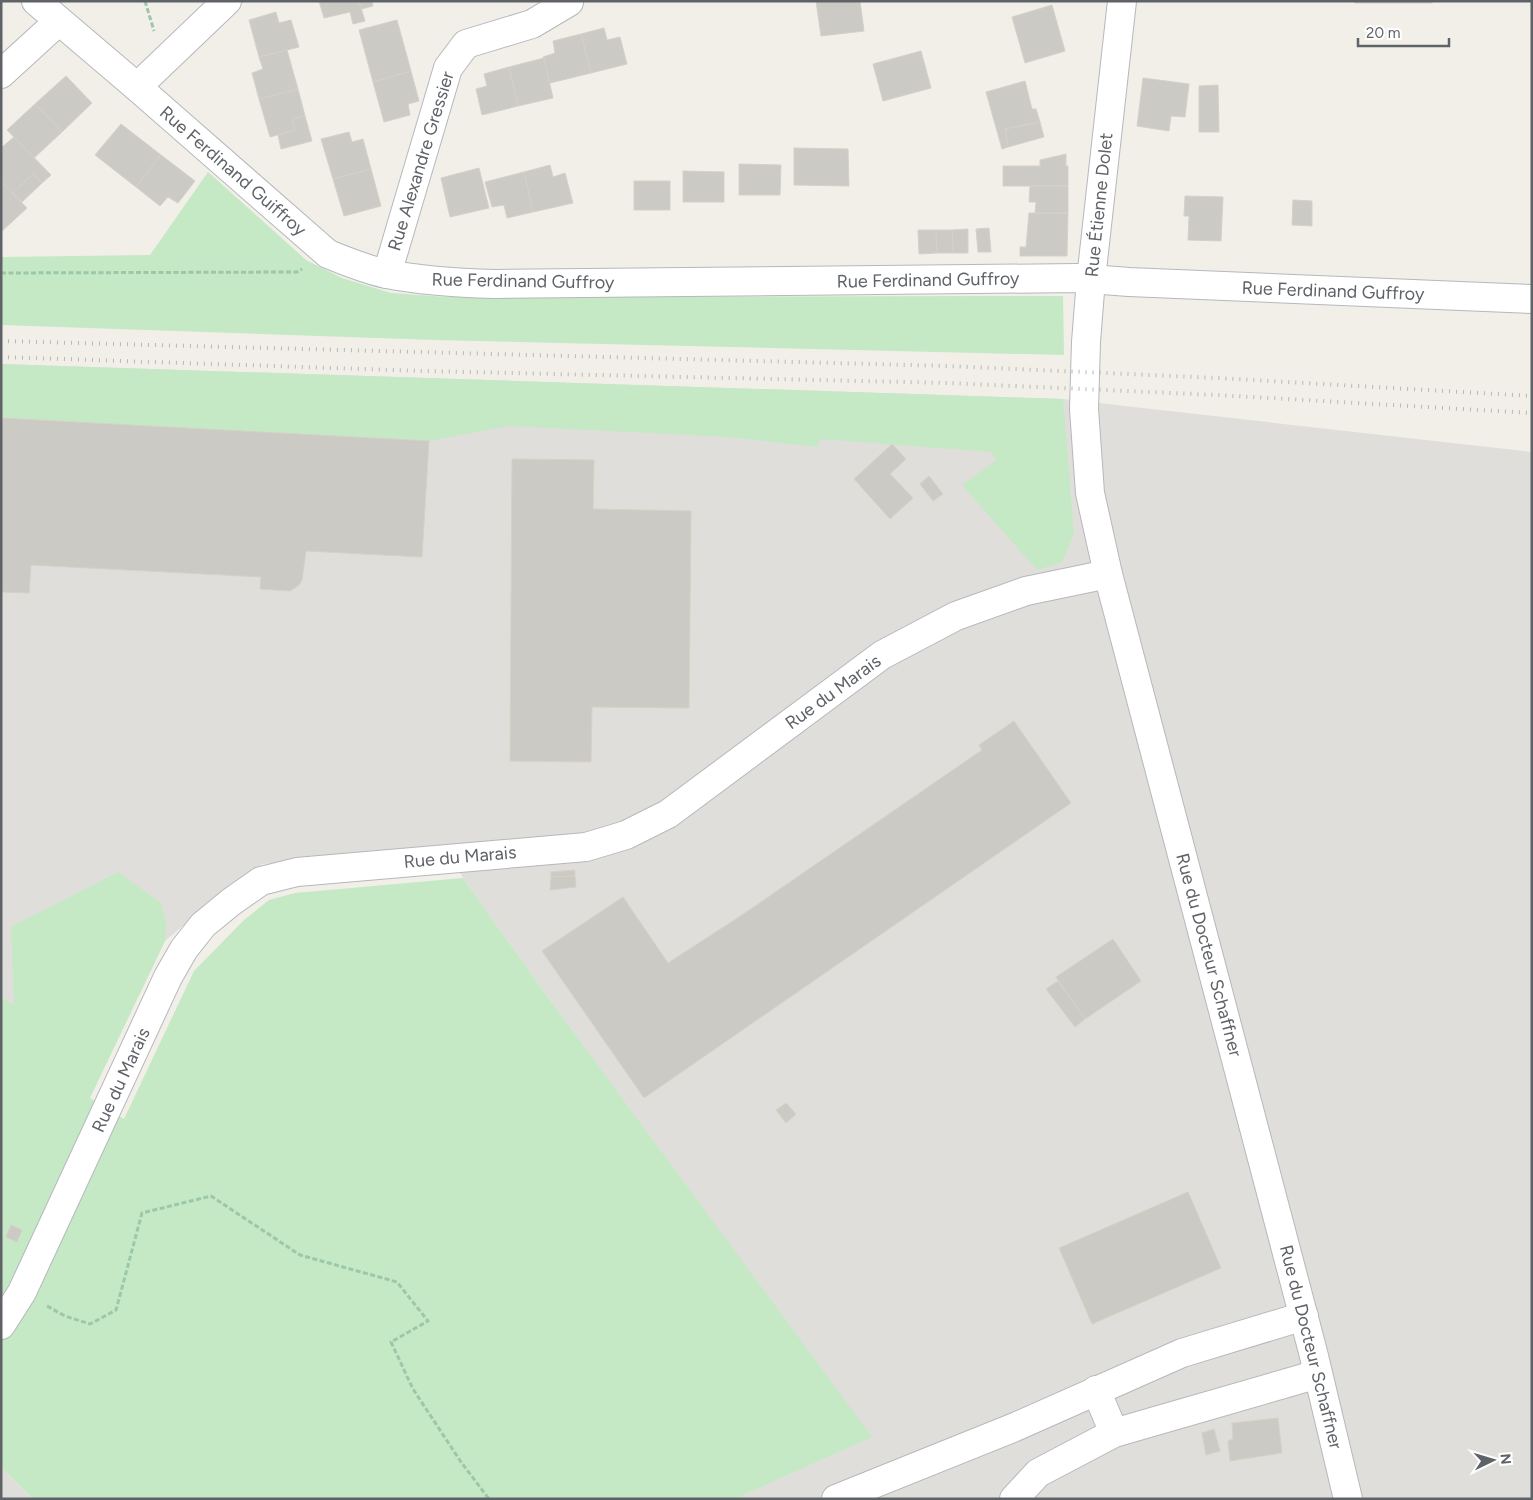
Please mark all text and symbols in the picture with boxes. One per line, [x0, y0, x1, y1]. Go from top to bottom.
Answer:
scale bar [1358, 15, 1449, 47]
text: 20 m [1366, 24, 1400, 42]
street label: Rue Alexandre Gressier [383, 69, 459, 253]
street label: Rue Ferdinand Guiffroy [155, 101, 311, 241]
street label: Rue Étienne Dolet [1080, 132, 1118, 278]
street label: Rue Ferdinand Guffroy [836, 267, 1020, 293]
street label: Rue Ferdinand Guffroy [431, 268, 615, 294]
street label: Rue Ferdinand Guffroy [1241, 277, 1425, 305]
street label: Rue du Marais [781, 650, 885, 734]
street label: Rue du Marais [403, 841, 517, 873]
street label: Rue du Docteur Schaffner [1171, 851, 1247, 1059]
street label: Rue du Marais [87, 1024, 155, 1136]
street label: Rue du Docteur Schaffner [1275, 1243, 1347, 1451]
north arrow [1468, 1435, 1518, 1485]
text: N [1497, 1453, 1514, 1465]

